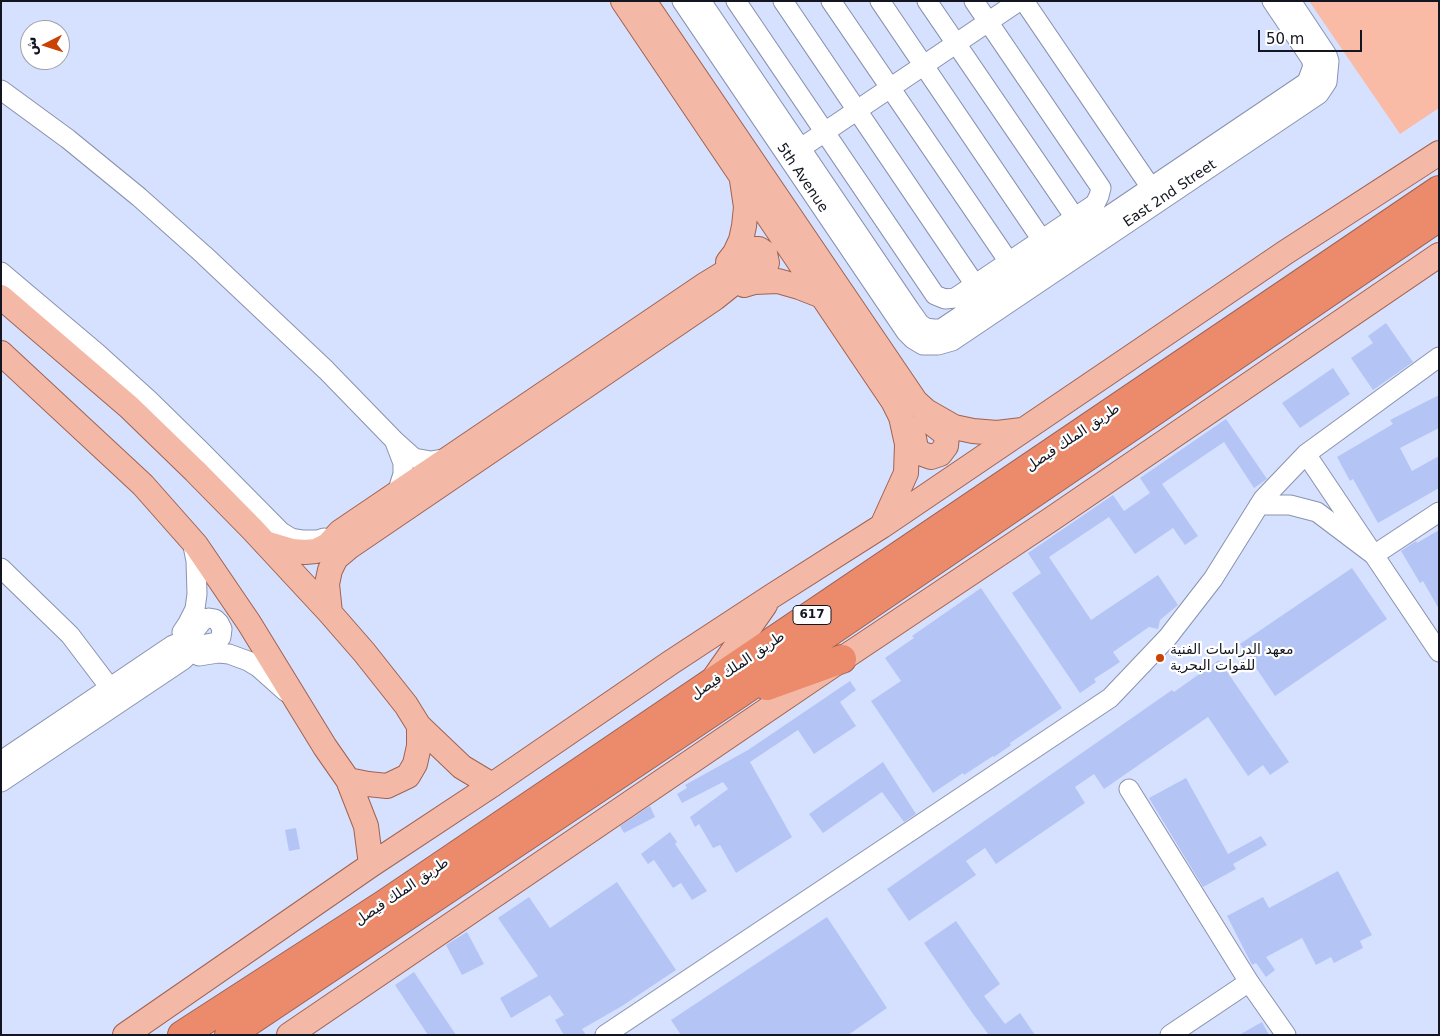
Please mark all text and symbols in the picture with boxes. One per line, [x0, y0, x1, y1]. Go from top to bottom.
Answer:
north arrow [20, 20, 70, 70]
scale bar [1260, 20, 1364, 52]
text: 50 m [1266, 30, 1304, 48]
text: ش [22, 36, 40, 57]
street label: 5th Avenue [773, 140, 831, 216]
street label: East 2nd Street [1120, 157, 1220, 231]
street label: طريق الملك فيصل [1023, 400, 1123, 476]
road number: 617 [793, 606, 831, 624]
street label: طريق الملك فيصل [688, 628, 788, 704]
place label: معهد الدراسات الفنية للقوات البحرية [1170, 642, 1293, 674]
marker: معهد الدراسات الفنية للقوات البحرية [1154, 652, 1166, 664]
street label: طريق الملك فيصل [352, 854, 452, 930]

